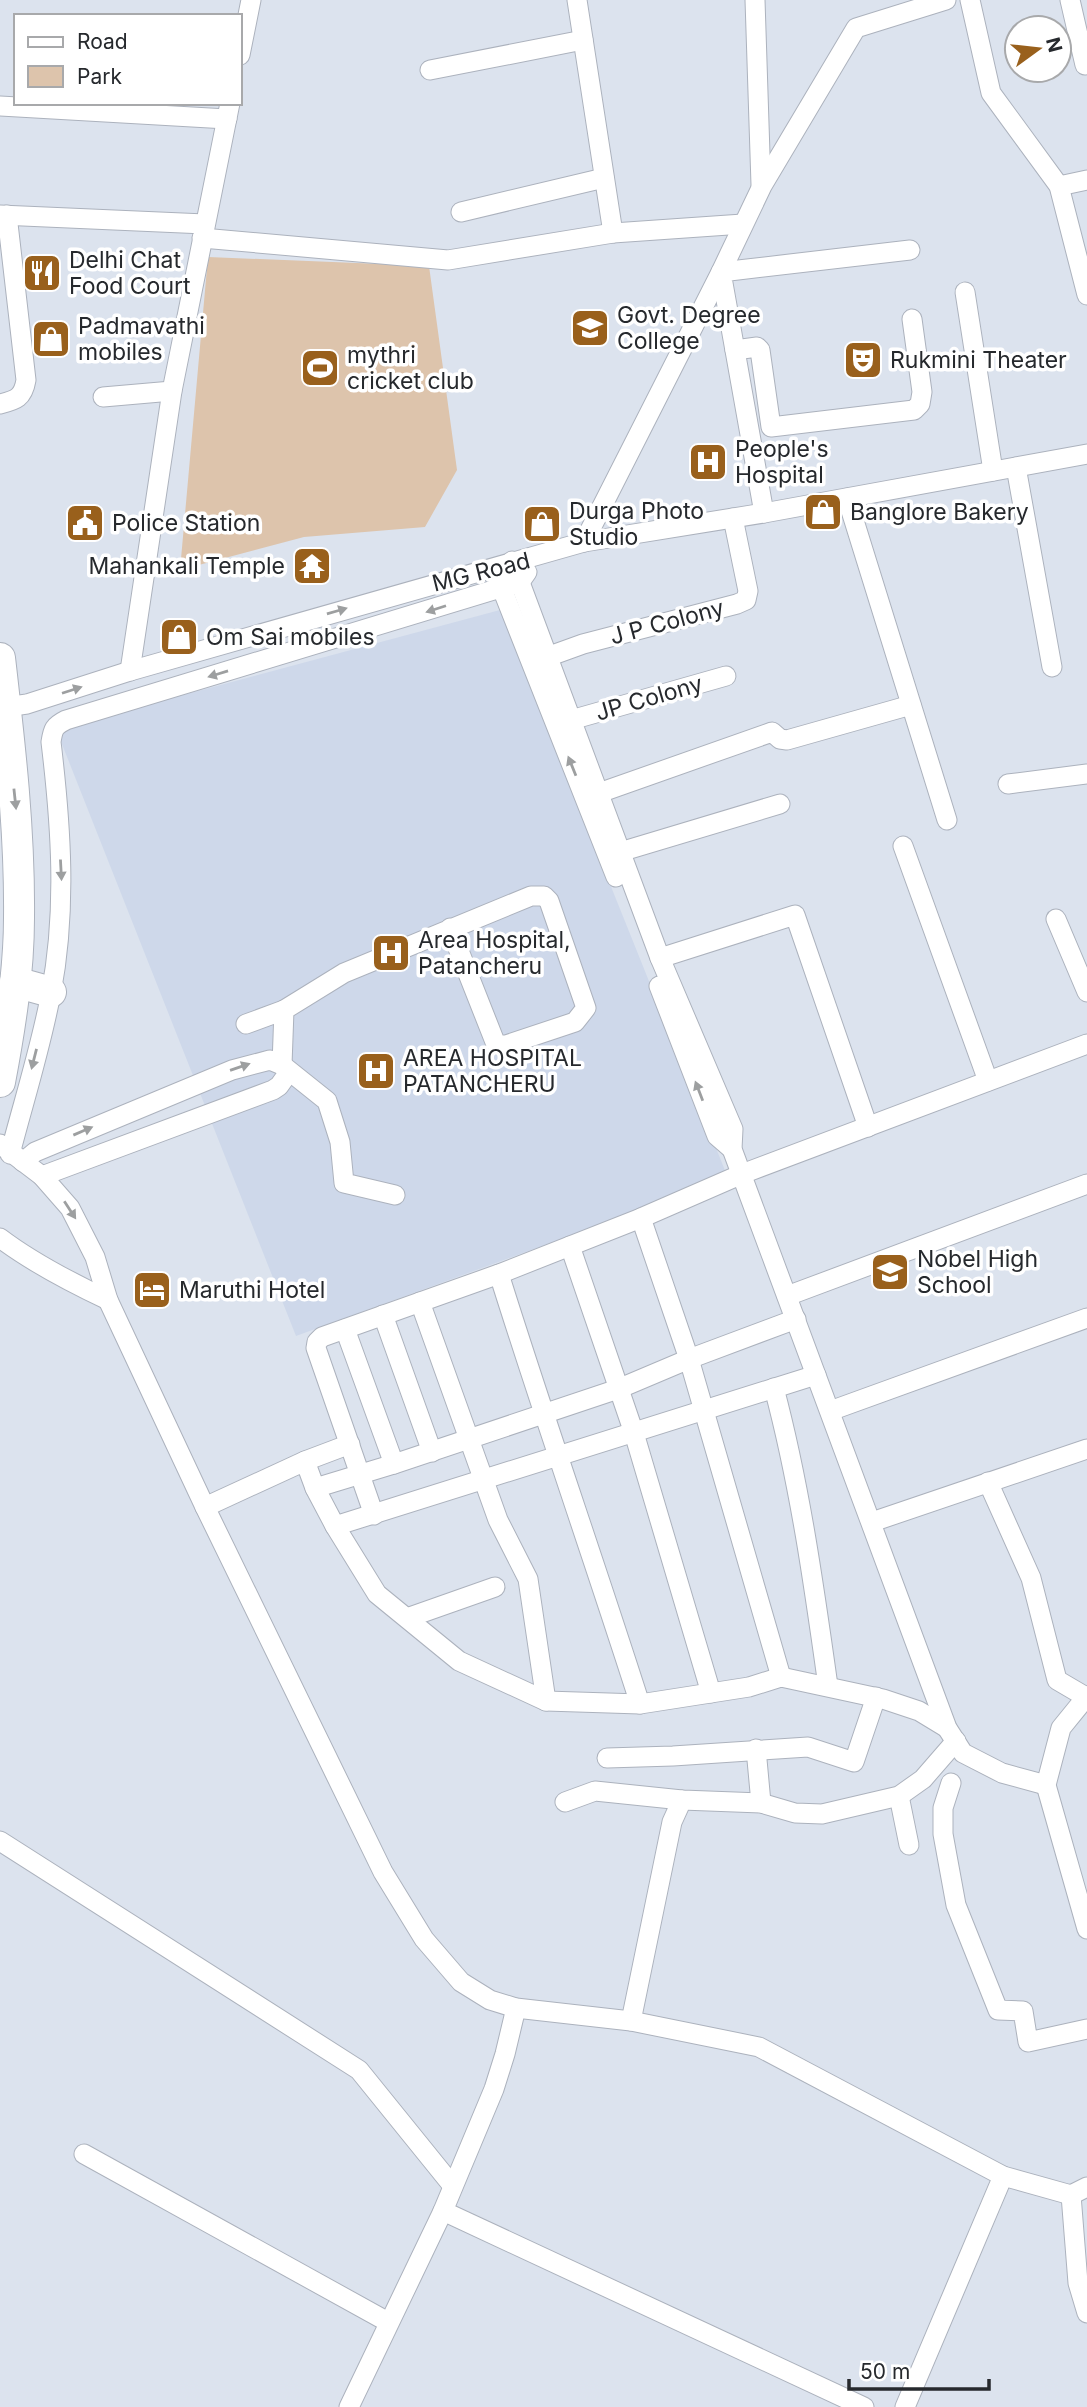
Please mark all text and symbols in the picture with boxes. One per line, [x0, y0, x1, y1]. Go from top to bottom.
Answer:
legend [14, 14, 242, 105]
north arrow [1003, 14, 1073, 84]
text: Road [77, 29, 128, 54]
text: N [1041, 35, 1067, 55]
text: Park [77, 64, 122, 89]
place label: Delhi Chat Food Court [69, 246, 191, 300]
restaurant icon: Delhi Chat Food Court [21, 252, 63, 294]
place label: Govt. Degree College [617, 301, 761, 355]
school or university icon: Govt. Degree College [569, 307, 611, 349]
place label: Padmavathi mobiles [78, 312, 205, 366]
shop icon: Padmavathi mobiles [30, 318, 72, 360]
theatre icon: Rukmini Theater [842, 339, 884, 381]
place label: mythri cricket club [347, 341, 474, 395]
place label: Rukmini Theater [890, 346, 1067, 374]
sports icon: mythri cricket club [299, 347, 341, 389]
place label: People's Hospital [735, 435, 829, 489]
hospital icon: People's Hospital [687, 441, 729, 483]
shop icon: Banglore Bakery [802, 491, 844, 533]
place label: Durga Photo Studio [569, 497, 704, 551]
place label: Banglore Bakery [850, 498, 1029, 526]
public building icon: Police Station [64, 502, 106, 544]
shop icon: Durga Photo Studio [521, 503, 563, 545]
place label: Police Station [112, 509, 260, 537]
temple icon: Mahankali Temple [291, 545, 333, 587]
street label: MG Road [429, 546, 533, 598]
place label: Mahankali Temple [88, 552, 285, 580]
street label: J P Colony [607, 593, 727, 651]
one-way arrow [425, 604, 446, 614]
one-way arrow [327, 606, 348, 616]
shop icon: Om Sai mobiles [158, 616, 200, 658]
place label: Om Sai mobiles [206, 623, 375, 651]
street label: JP Colony [592, 669, 706, 727]
one-way arrow [207, 670, 228, 680]
one-way arrow [61, 684, 82, 694]
one-way arrow [566, 755, 577, 776]
one-way arrow [10, 789, 21, 811]
one-way arrow [56, 860, 67, 882]
place label: Area Hospital, Patancheru [418, 926, 571, 980]
hospital icon: Area Hospital, Patancheru [370, 932, 412, 974]
place label: AREA HOSPITAL PATANCHERU [403, 1044, 582, 1098]
one-way arrow [28, 1048, 39, 1070]
hospital icon: AREA HOSPITAL PATANCHERU [355, 1050, 397, 1092]
one-way arrow [230, 1061, 251, 1072]
one-way arrow [694, 1081, 705, 1102]
one-way arrow [73, 1125, 94, 1136]
one-way arrow [63, 1201, 76, 1220]
place label: Nobel High School [917, 1245, 1038, 1299]
school or university icon: Nobel High School [869, 1251, 911, 1293]
hotel icon: Maruthi Hotel [131, 1269, 173, 1311]
place label: Maruthi Hotel [179, 1276, 325, 1304]
scale bar [849, 2348, 989, 2392]
text: 50 m [860, 2359, 910, 2384]

